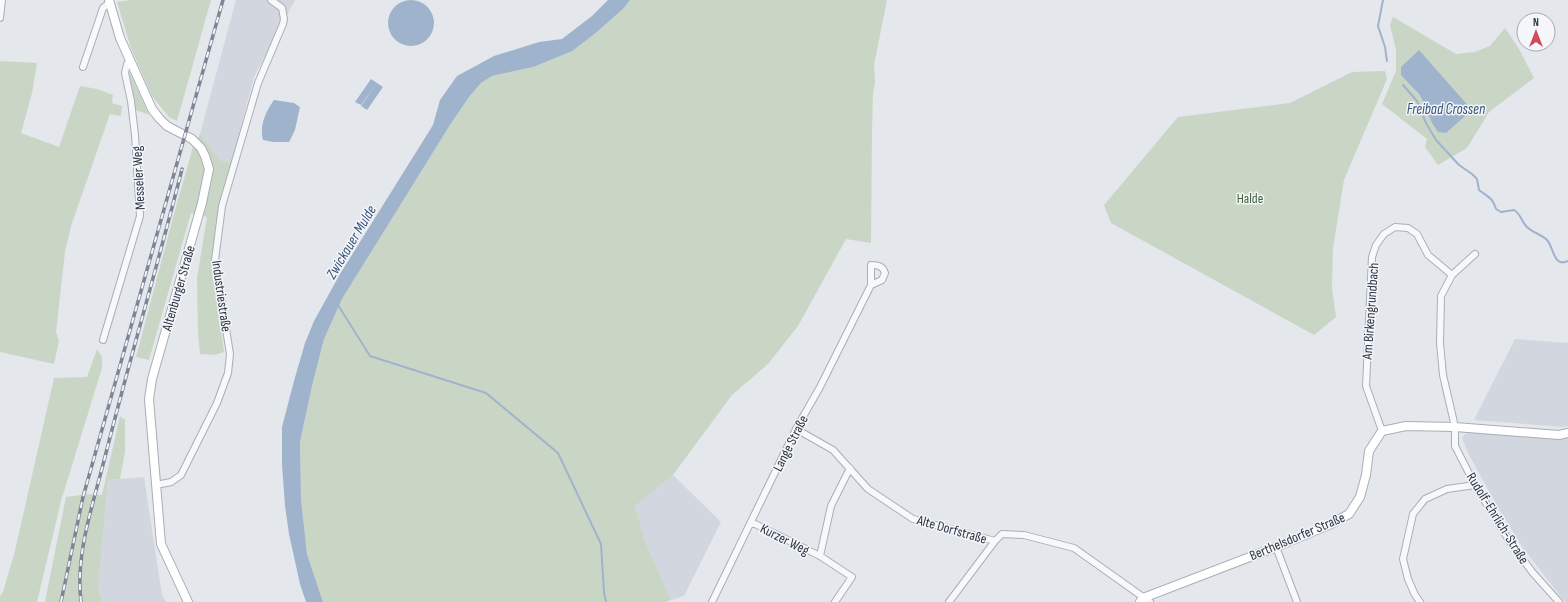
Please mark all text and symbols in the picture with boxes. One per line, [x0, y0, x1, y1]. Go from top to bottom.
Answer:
north arrow [1516, 12, 1556, 52]
text: N [1533, 16, 1539, 29]
water label: Freibad Crossen [1407, 100, 1485, 119]
street label: Messeler Weg [128, 145, 149, 210]
park label: Halde [1237, 190, 1263, 207]
water label: Zwickauer Mulde [322, 202, 381, 283]
street label: Altenburger Straße [158, 243, 199, 334]
street label: Industriestraße [208, 259, 235, 333]
street label: Am Birkengrundbach [1359, 262, 1382, 361]
street label: Lange Straße [769, 412, 812, 474]
street label: Rudolf-Ehrlich-Straße [1463, 469, 1532, 567]
street label: Berthelsdorfer Straße [1247, 509, 1347, 564]
street label: Alte Dorfstraße [914, 511, 989, 548]
street label: Kurzer Weg [757, 520, 813, 559]

